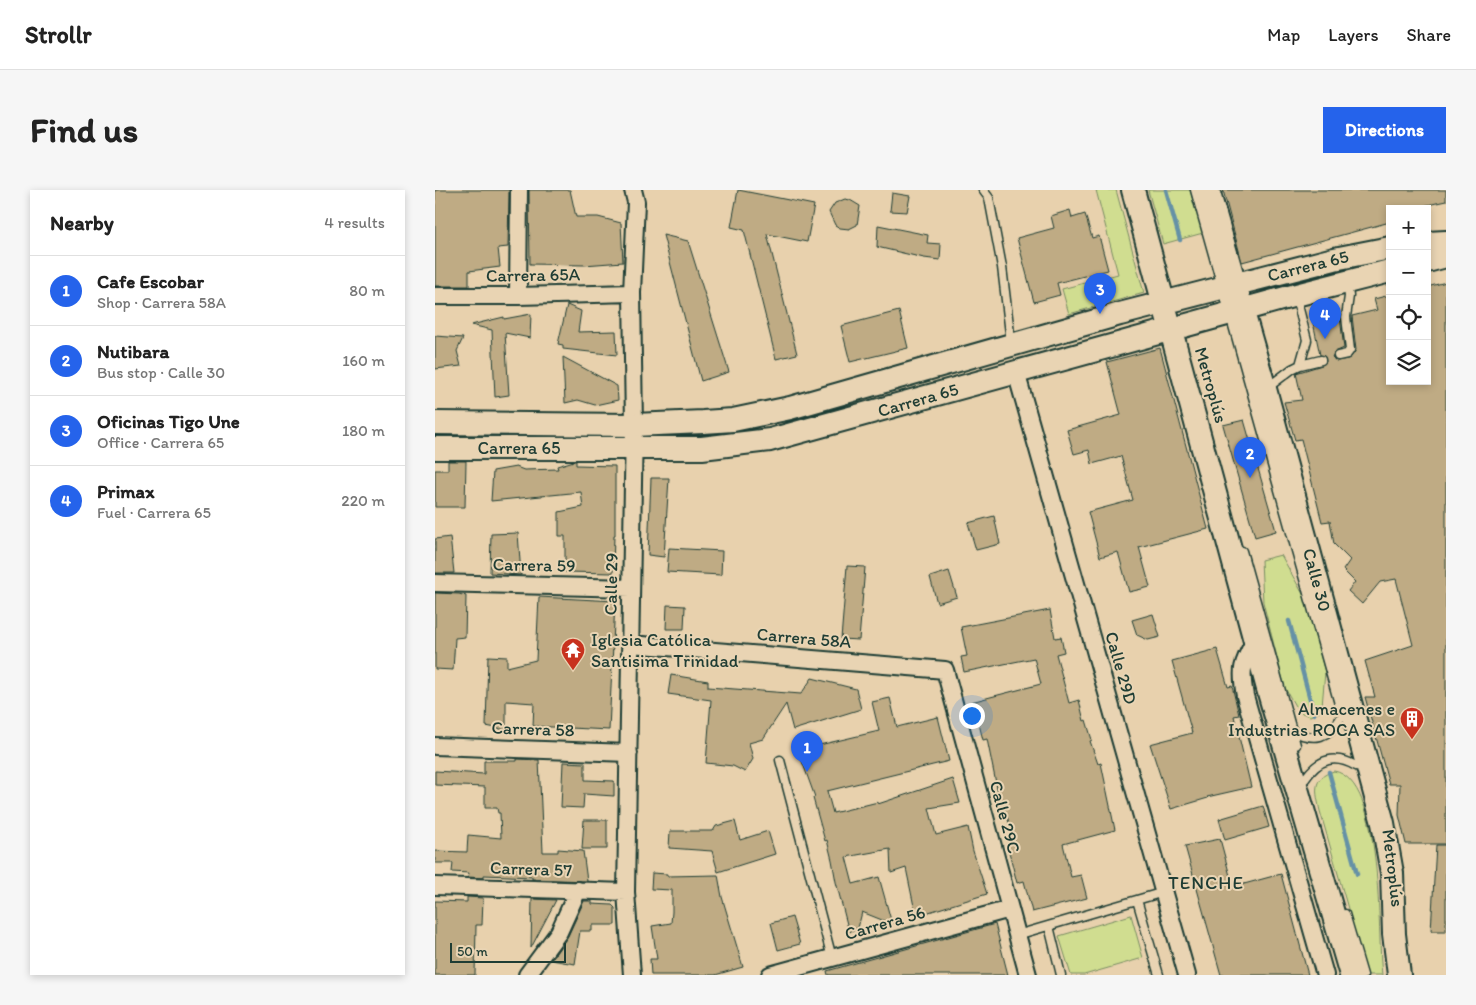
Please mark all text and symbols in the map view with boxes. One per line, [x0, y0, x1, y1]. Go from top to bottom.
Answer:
text: Strollr [25, 20, 91, 49]
text: Map [1267, 24, 1300, 46]
text: Layers [1328, 24, 1378, 46]
text: Share [1406, 24, 1451, 46]
button: Directions [1323, 107, 1446, 153]
text: Find us [30, 109, 138, 151]
map controls [1386, 205, 1431, 385]
button: + [1386, 205, 1431, 250]
text: Nearby [50, 210, 114, 235]
text: 4 results [324, 213, 385, 232]
street label: Carrera 65 [1265, 245, 1351, 287]
button: − [1386, 250, 1431, 295]
street label: Carrera 65A [486, 263, 581, 287]
text: Cafe Escobar [97, 270, 204, 293]
pin: 3 [1084, 273, 1116, 314]
text: 1 [62, 281, 70, 300]
text: 80 m [349, 281, 385, 300]
text: Shop · Carrera 58A [97, 293, 226, 312]
button: locate [1386, 295, 1431, 340]
pin: 4 [1309, 298, 1341, 339]
text: Nutibara [97, 340, 170, 363]
button: layers [1386, 340, 1431, 385]
street label: Metroplús [1190, 344, 1232, 426]
text: 2 [62, 351, 70, 370]
text: 160 m [342, 351, 385, 370]
text: Bus stop · Calle 30 [97, 363, 225, 382]
street label: Carrera 65 [875, 378, 961, 422]
text: Oficinas Tigo Une [97, 410, 240, 433]
text: 3 [62, 421, 70, 440]
text: 180 m [342, 421, 385, 440]
text: Office · Carrera 65 [97, 433, 224, 452]
street label: Carrera 65 [478, 437, 560, 459]
pin: 2 [1234, 437, 1266, 478]
text: Primax [97, 480, 154, 503]
text: 4 [61, 491, 71, 510]
text: 220 m [341, 491, 385, 510]
text: Fuel · Carrera 65 [97, 503, 211, 522]
street label: Calle 30 [1298, 546, 1336, 614]
street label: Carrera 59 [492, 553, 576, 577]
street label: Calle 29 [599, 553, 623, 615]
street label: Carrera 58A [756, 623, 853, 653]
place label: Iglesia Católica Santisima Trinidad [591, 629, 739, 672]
street label: Calle 29D [1100, 629, 1142, 707]
temple icon: Iglesia Católica Santisima Trinidad [560, 637, 586, 671]
place label: Almacenes e Industrias ROCA SAS [1228, 698, 1395, 741]
your location [959, 703, 985, 729]
building icon: Almacenes e Industrias ROCA SAS [1399, 706, 1425, 740]
street label: Carrera 58 [491, 717, 575, 741]
pin: 1 [791, 731, 823, 772]
street label: Calle 29C [985, 778, 1025, 856]
street label: Metroplús [1377, 828, 1409, 908]
street label: Carrera 57 [489, 857, 573, 881]
district label: TENCHE [1168, 871, 1244, 894]
street label: Carrera 56 [842, 901, 928, 945]
scale bar [450, 940, 566, 963]
text: 50 m [457, 943, 488, 960]

